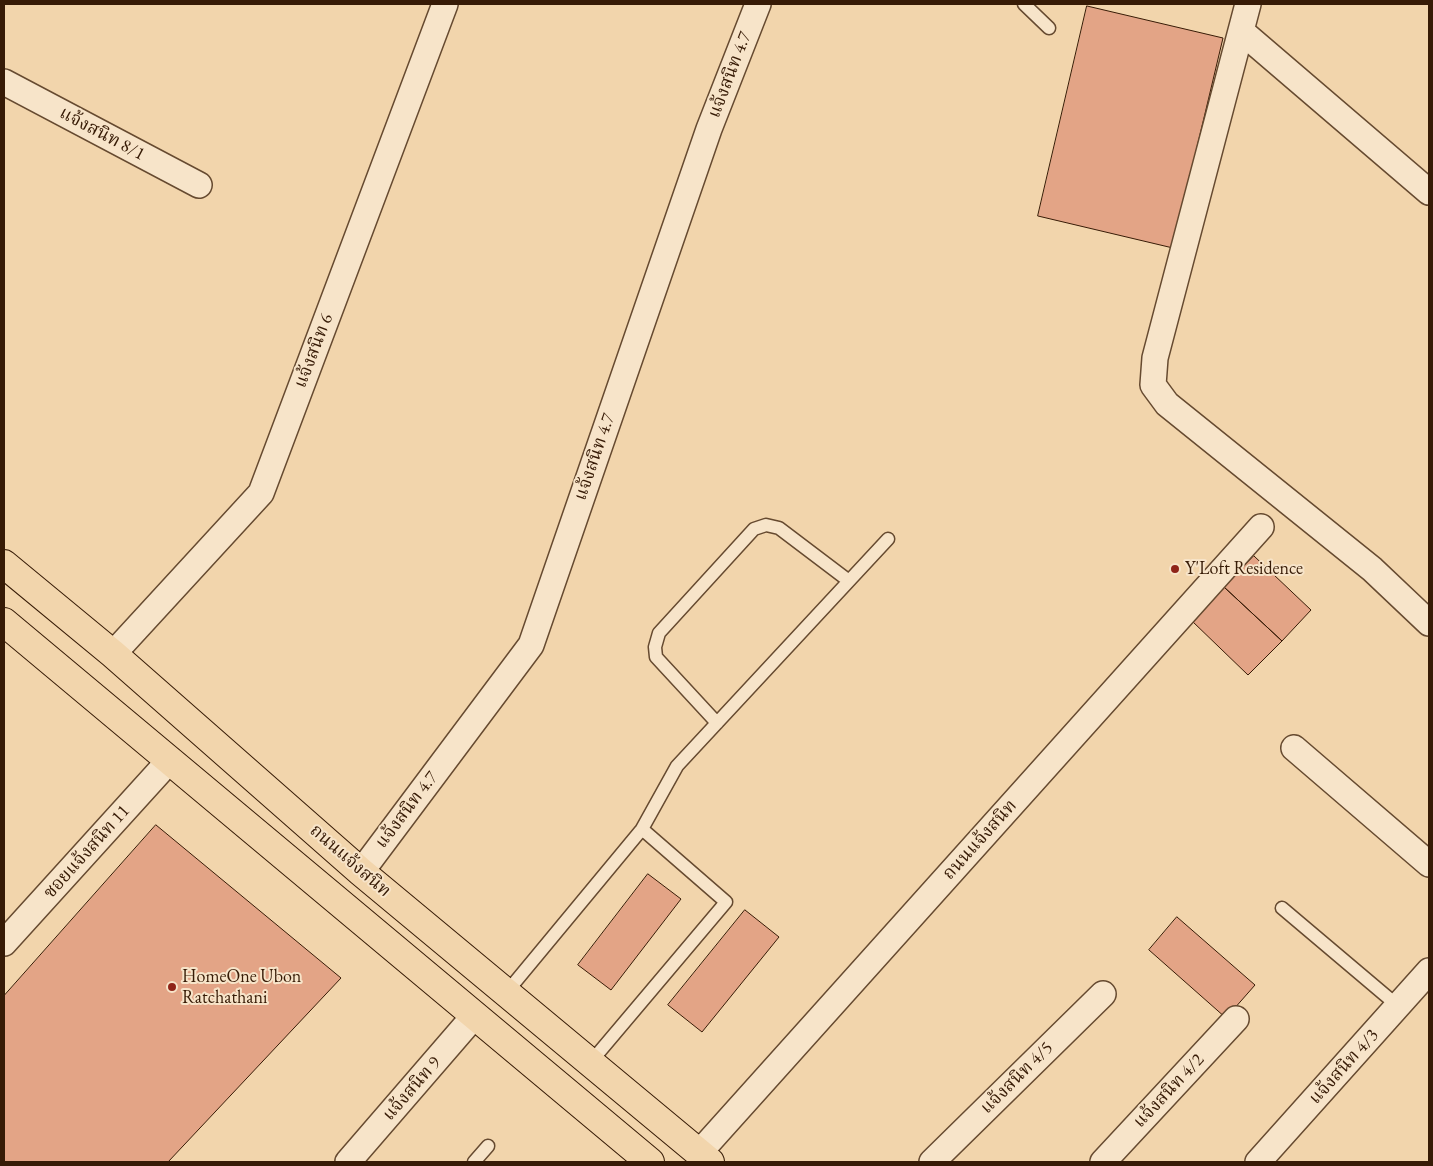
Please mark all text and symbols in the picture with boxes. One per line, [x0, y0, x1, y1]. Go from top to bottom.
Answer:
street label: แจ้งสนิท 4.7 [704, 29, 756, 121]
street label: แจ้งสนิท 8/1 [56, 102, 148, 166]
street label: แจ้งสนิท 6 [290, 311, 338, 391]
street label: แจ้งสนิท 4.7 [570, 411, 620, 503]
place label: Y'Loft Residence [1185, 558, 1303, 580]
marker: Y'Loft Residence [1169, 563, 1181, 575]
street label: แจ้งสนิท 4.7 [371, 767, 443, 853]
street label: ถนนแจ้งสนิท [938, 795, 1022, 885]
street label: ซอยแจ้งสนิท 11 [39, 801, 135, 903]
street label: ถนนแจ้งสนิท [305, 820, 395, 902]
place label: HomeOne Ubon Ratchathani [182, 966, 301, 1009]
marker: HomeOne Ubon Ratchathani [166, 981, 178, 993]
street label: แจ้งสนิท 4/3 [1305, 1025, 1383, 1109]
street label: แจ้งสนิท 4/5 [976, 1037, 1058, 1119]
street label: แจ้งสนิท 4/2 [1129, 1049, 1209, 1133]
street label: แจ้งสนิท 9 [378, 1053, 446, 1125]

